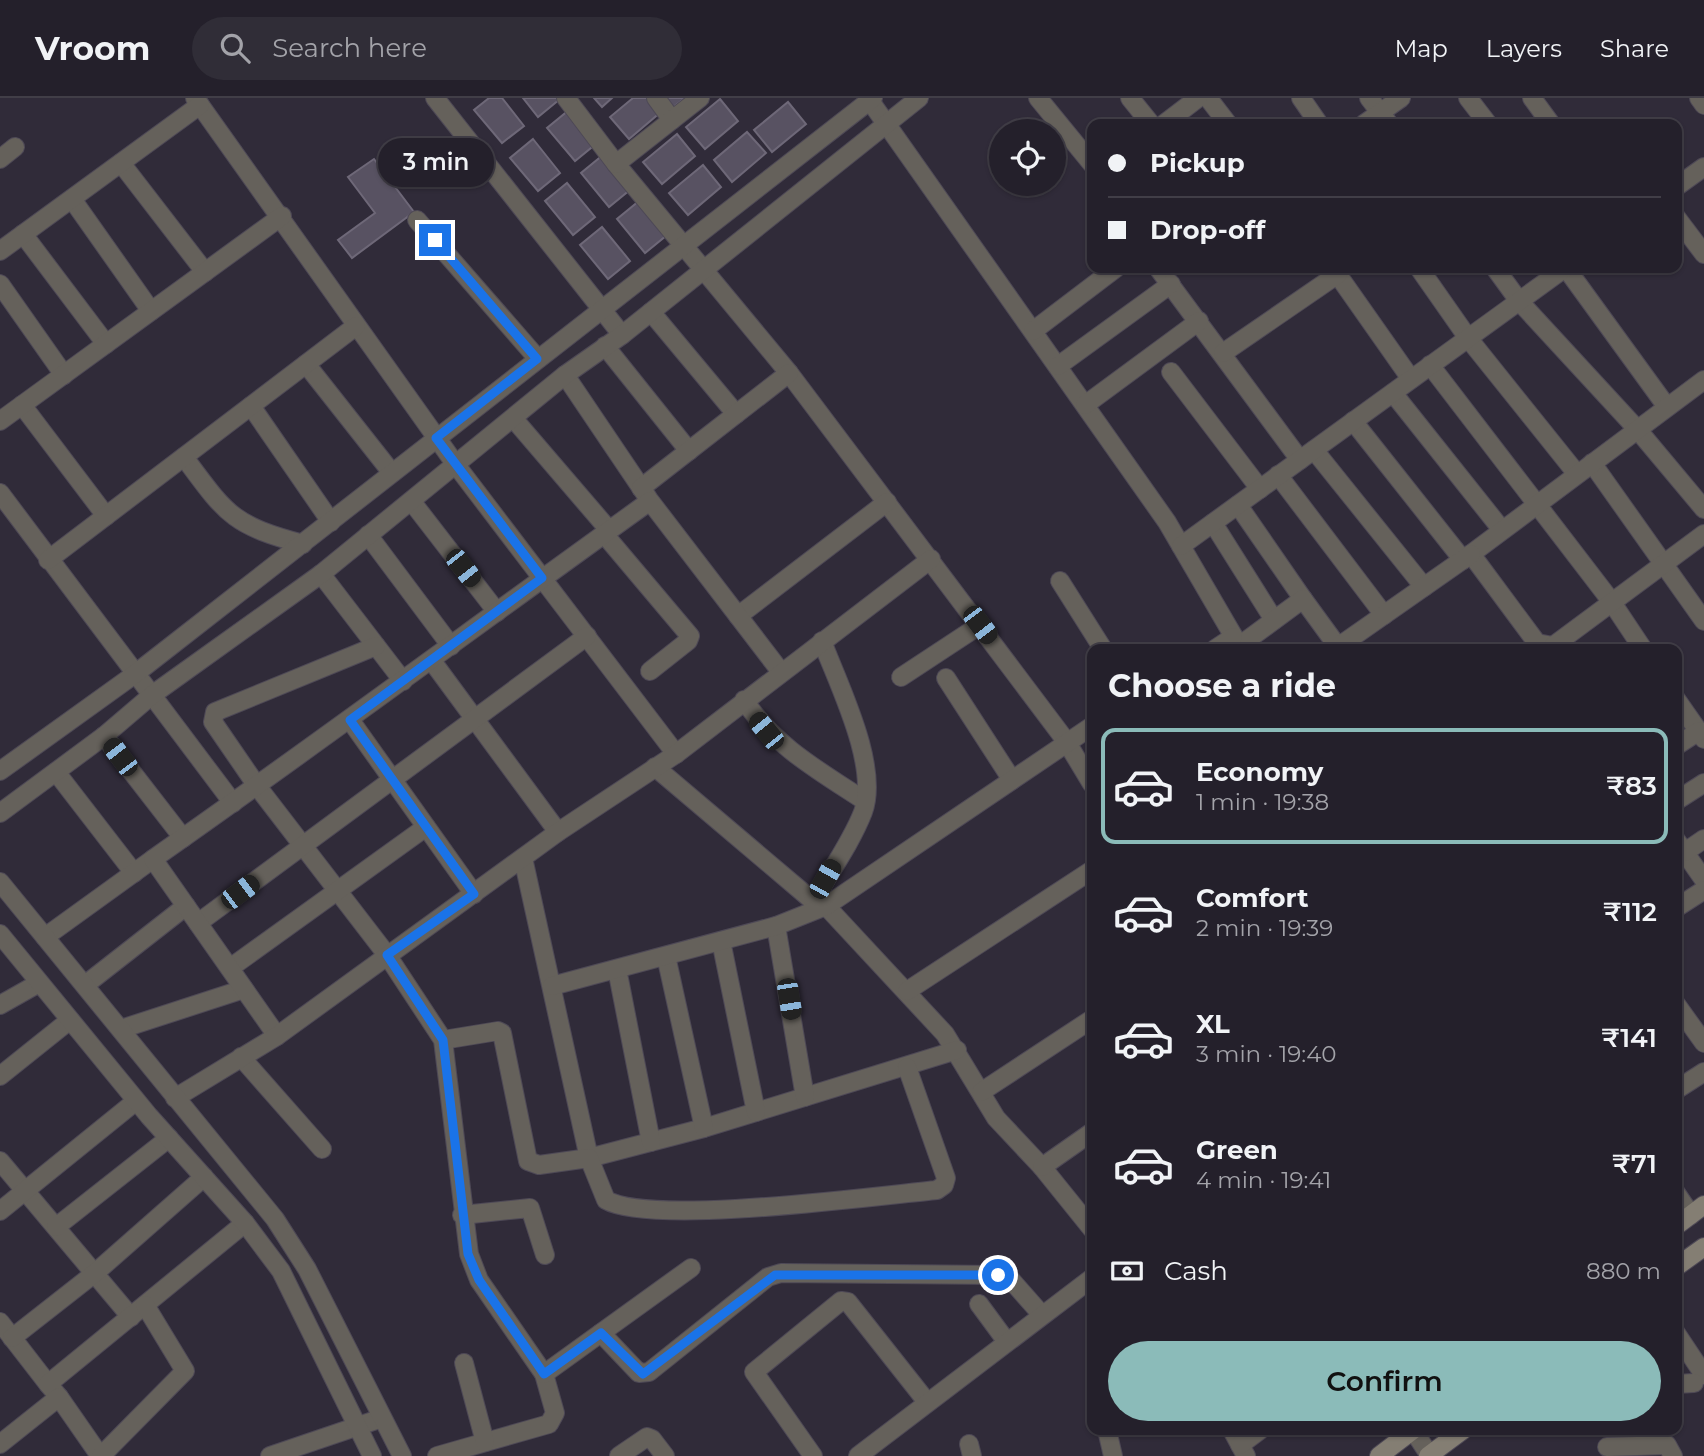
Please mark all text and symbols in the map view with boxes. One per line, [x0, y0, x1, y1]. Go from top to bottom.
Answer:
search box [192, 17, 682, 80]
text: Vroom [35, 28, 150, 68]
icon: search [216, 29, 254, 67]
text: Search here [272, 32, 427, 64]
text: Map [1394, 34, 1448, 63]
text: Layers [1486, 34, 1562, 63]
text: Share [1600, 34, 1669, 63]
map controls [989, 119, 1066, 196]
button: locate [989, 119, 1066, 196]
callout: 3 min [377, 138, 493, 188]
text: Pickup [1150, 147, 1245, 179]
text: 3 min [403, 148, 469, 176]
text: Drop-off [1150, 214, 1265, 246]
route end [419, 224, 451, 256]
car [442, 545, 485, 591]
car [959, 602, 1002, 648]
text: Choose a ride [1108, 666, 1336, 705]
car [745, 708, 788, 754]
car [99, 734, 142, 780]
icon: car [1112, 755, 1175, 818]
text: Economy [1196, 756, 1323, 788]
text: ₹83 [1606, 770, 1657, 802]
text: 1 min · 19:38 [1196, 788, 1329, 816]
car [806, 856, 845, 902]
car [217, 871, 264, 913]
icon: car [1112, 881, 1175, 944]
text: Comfort [1196, 882, 1308, 914]
text: ₹112 [1603, 896, 1657, 928]
text: 2 min · 19:39 [1196, 914, 1333, 942]
car [776, 977, 803, 1021]
icon: car [1112, 1007, 1175, 1070]
text: XL [1196, 1008, 1230, 1040]
text: ₹141 [1601, 1022, 1657, 1054]
text: 3 min · 19:40 [1196, 1040, 1337, 1068]
icon: car [1112, 1133, 1175, 1196]
text: Green [1196, 1134, 1278, 1166]
text: ₹71 [1612, 1148, 1657, 1180]
text: 4 min · 19:41 [1196, 1166, 1331, 1194]
icon: cash [1108, 1252, 1146, 1290]
text: Cash [1164, 1255, 1228, 1287]
text: 880 m [1586, 1257, 1661, 1285]
route start [982, 1259, 1014, 1291]
button: Confirm [1108, 1341, 1661, 1421]

